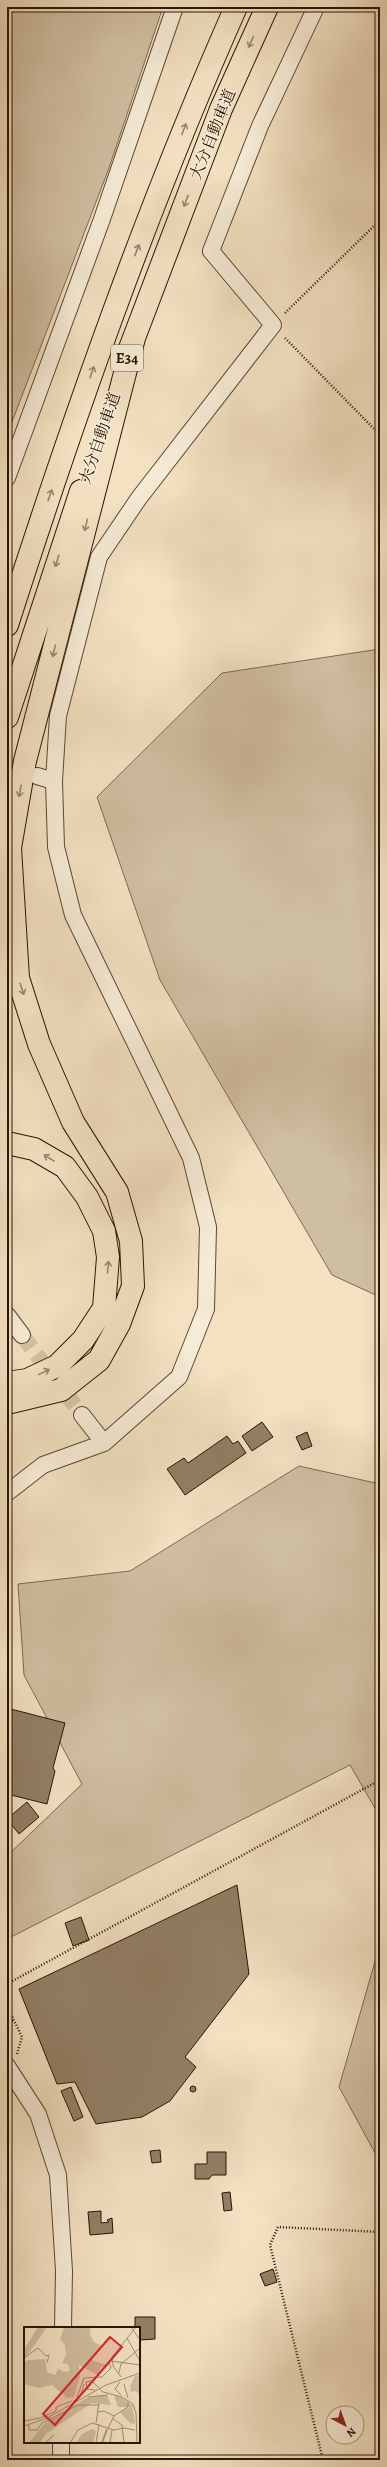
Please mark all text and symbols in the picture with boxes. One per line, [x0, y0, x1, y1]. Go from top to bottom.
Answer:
one-way arrow [247, 36, 254, 48]
street label: 大分自動車道 [185, 86, 241, 183]
one-way arrow [180, 123, 188, 135]
one-way arrow [181, 195, 189, 207]
one-way arrow [134, 245, 142, 257]
road number: E34 [111, 345, 143, 371]
one-way arrow [89, 366, 97, 378]
street label: 大分自動車道 [74, 389, 126, 487]
one-way arrow [47, 489, 54, 502]
one-way arrow [82, 518, 89, 531]
one-way arrow [53, 554, 60, 567]
one-way arrow [49, 644, 57, 657]
one-way arrow [16, 784, 24, 797]
one-way arrow [19, 982, 26, 995]
one-way arrow [44, 1154, 55, 1162]
one-way arrow [104, 1261, 111, 1274]
one-way arrow [38, 1368, 50, 1375]
inset map [24, 2327, 140, 2443]
north arrow [325, 2405, 365, 2445]
text: N [343, 2424, 359, 2440]

